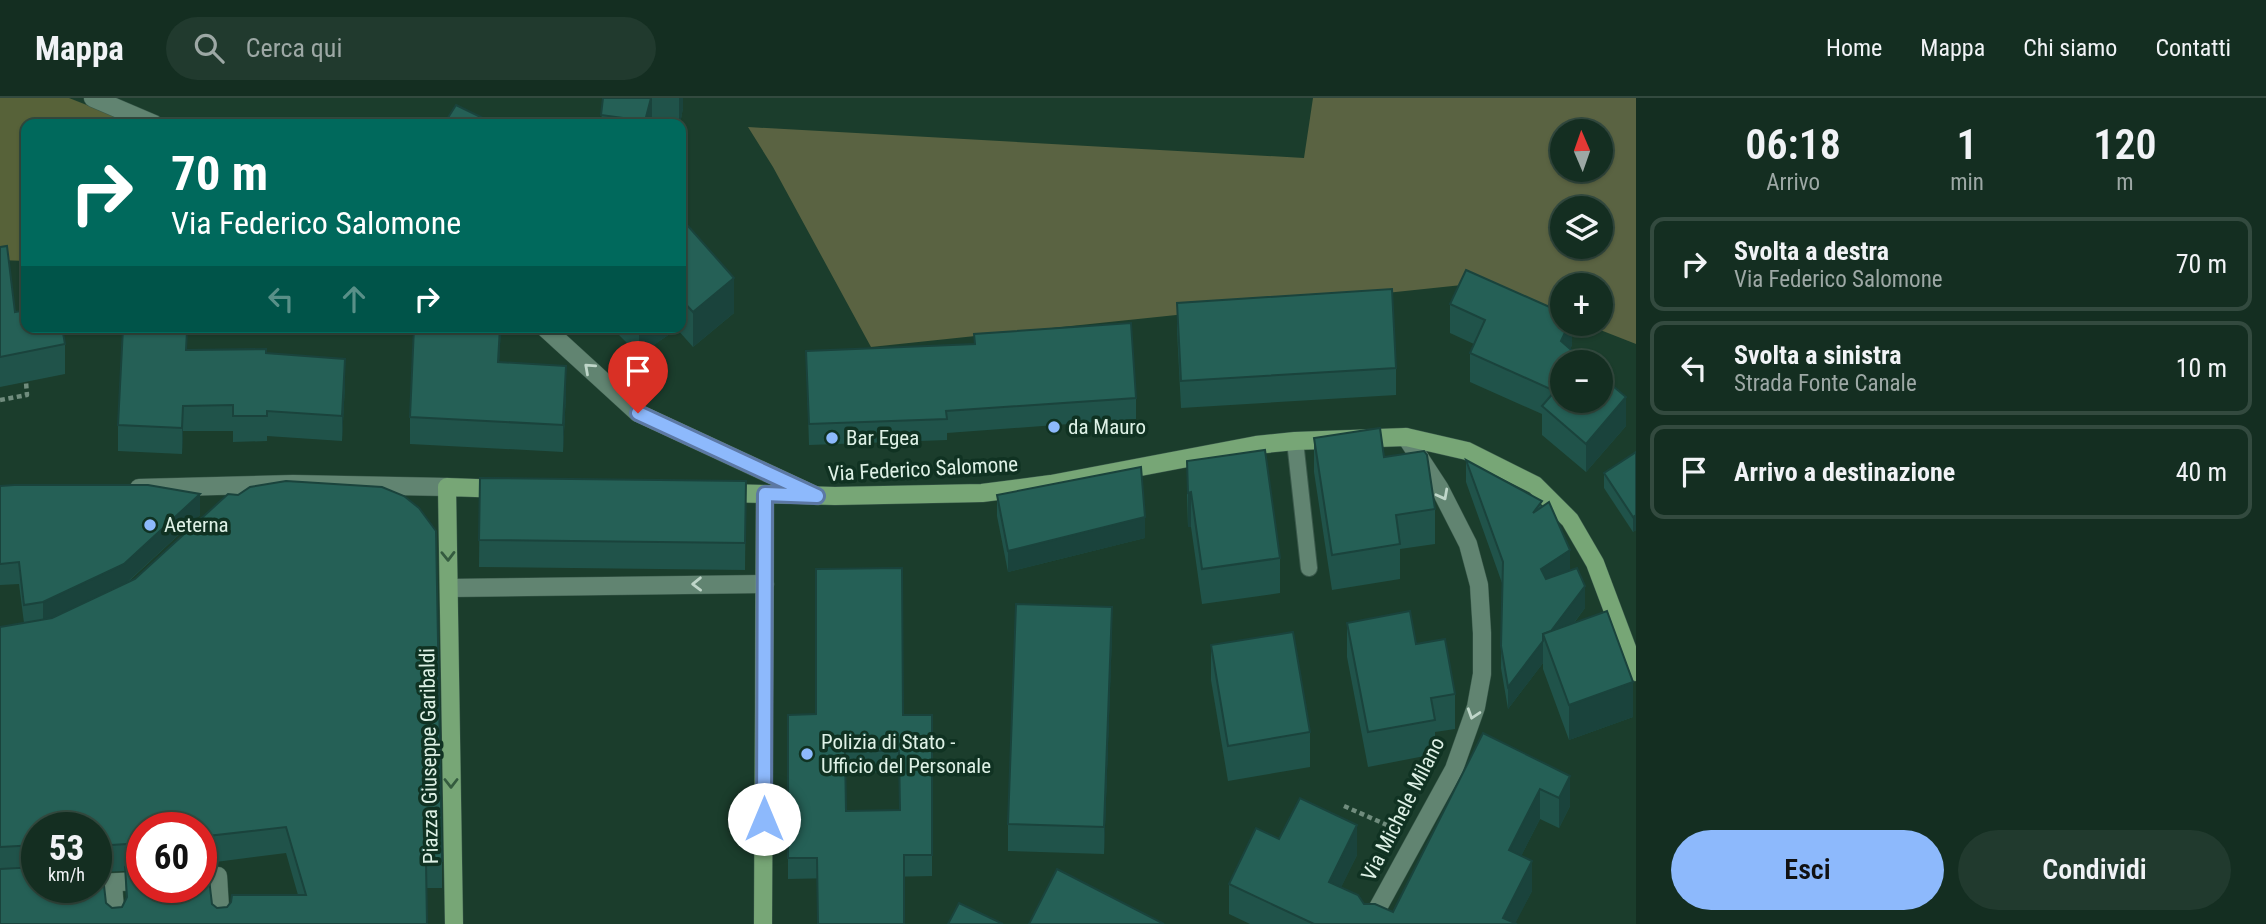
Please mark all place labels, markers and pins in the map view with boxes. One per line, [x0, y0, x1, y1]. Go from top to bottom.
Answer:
pin [608, 341, 668, 413]
place label: da Mauro [1068, 415, 1146, 439]
marker: da Mauro [1046, 419, 1062, 435]
place label: Bar Egea [846, 426, 919, 450]
marker: Bar Egea [824, 430, 840, 446]
place label: Aeterna [164, 513, 229, 537]
marker: Aeterna [142, 517, 158, 533]
place label: Polizia di Stato - Ufficio del Personale [821, 730, 991, 778]
marker: Polizia di Stato - Ufficio del Personale [799, 746, 815, 762]

